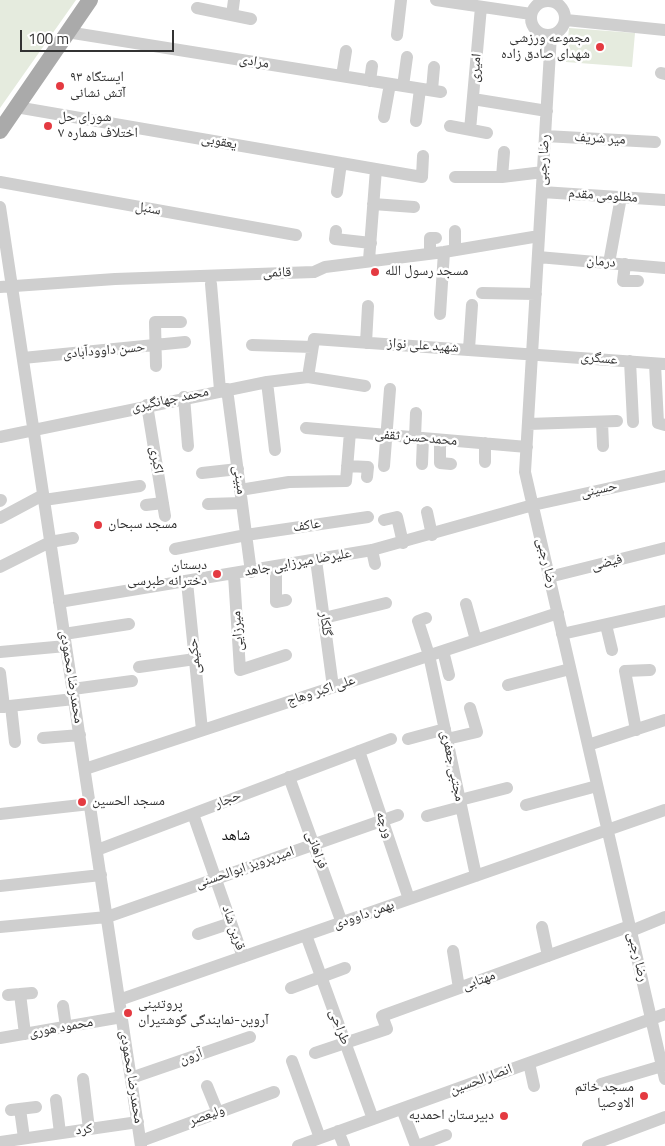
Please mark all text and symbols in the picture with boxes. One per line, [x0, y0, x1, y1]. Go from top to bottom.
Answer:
scale bar [22, 20, 176, 52]
text: 100 m [28, 27, 69, 50]
place label: مجموعه ورزشی شهدای صادق زاده [501, 31, 590, 64]
marker: مجموعه ورزشی شهدای صادق زاده [594, 41, 606, 53]
street label: مرادی [238, 51, 270, 73]
street label: امیری [466, 53, 486, 83]
place label: ایستگاه ۹۳ آتش نشانی [70, 70, 126, 102]
marker: ایستگاه ۹۳ آتش نشانی [54, 80, 66, 92]
place label: شورای حل اختلاف شماره ۷ [58, 110, 138, 142]
marker: شورای حل اختلاف شماره ۷ [42, 120, 54, 132]
street label: میر شریف [574, 129, 626, 149]
street label: یعقوبی [200, 131, 238, 153]
street label: رضا رجبی [534, 134, 554, 186]
street label: مظلومی مقدم [568, 185, 638, 207]
street label: سنبل [134, 198, 162, 220]
street label: درمان [586, 252, 616, 272]
street label: قائمی [263, 264, 291, 282]
place label: مسجد رسول الله [385, 264, 468, 280]
marker: مسجد رسول الله [369, 266, 381, 278]
street label: شهید علی نواز [387, 335, 459, 357]
street label: حسن داوودآبادی [62, 339, 146, 363]
street label: عسگری [580, 349, 618, 369]
street label: محمد جهانگیری [130, 384, 210, 416]
street label: محمدحسن ثقفی [374, 426, 458, 450]
street label: اکبری [146, 445, 166, 475]
street label: مبینی [229, 464, 249, 496]
street label: حسینی [579, 478, 619, 502]
street label: عاکف [292, 516, 322, 536]
place label: مسجد سبحان [108, 517, 177, 533]
marker: مسجد سبحان [92, 519, 104, 531]
street label: رضا رجبی [532, 536, 560, 590]
street label: علیرضا میرزایی جاهد [243, 545, 353, 581]
street label: فیضی [590, 551, 624, 575]
place label: دبستان دخترانه طبرسی [127, 558, 207, 590]
marker: دبستان دخترانه طبرسی [211, 568, 223, 580]
street label: میرزایی [228, 610, 248, 652]
street label: گلکار [315, 611, 335, 637]
street label: محمدرضا محمودی [55, 629, 87, 725]
street label: حکیمی [185, 637, 205, 675]
street label: علی اکبر وهاج [285, 672, 357, 710]
street label: مجتبی جعفری [436, 729, 468, 803]
street label: حجار [212, 787, 244, 813]
place label: مسجد الحسین [92, 794, 165, 810]
marker: مسجد الحسین [76, 796, 88, 808]
street label: ورچه [372, 809, 396, 841]
district label: شاهد [222, 827, 250, 845]
street label: فراهانی [301, 829, 331, 871]
street label: امیرپرویز ابوالحسنی [193, 843, 297, 893]
street label: بهمن داوودی [332, 897, 396, 933]
street label: قرین شاد [218, 903, 248, 953]
street label: رضا رجبی [623, 930, 651, 984]
street label: مهتابی [460, 967, 498, 995]
place label: پروتئینی آروین-نمایندگی گوشتیران [138, 997, 268, 1030]
marker: پروتئینی آروین-نمایندگی گوشتیران [122, 1007, 134, 1019]
street label: طراحی [325, 1007, 353, 1047]
street label: محمود هوری [28, 1014, 94, 1042]
street label: محمدرضا محمودی [115, 1029, 147, 1125]
street label: آرون [177, 1045, 205, 1069]
street label: انصارالحسین [448, 1061, 514, 1099]
place label: مسجد خاتم الاوصیا [575, 1080, 634, 1112]
marker: مسجد خاتم الاوصیا [638, 1090, 650, 1102]
street label: ولیعصر [187, 1102, 227, 1130]
place label: دبیرستان احمدیه [409, 1108, 494, 1124]
marker: دبیرستان احمدیه [498, 1110, 510, 1122]
street label: کرد [74, 1120, 94, 1140]

